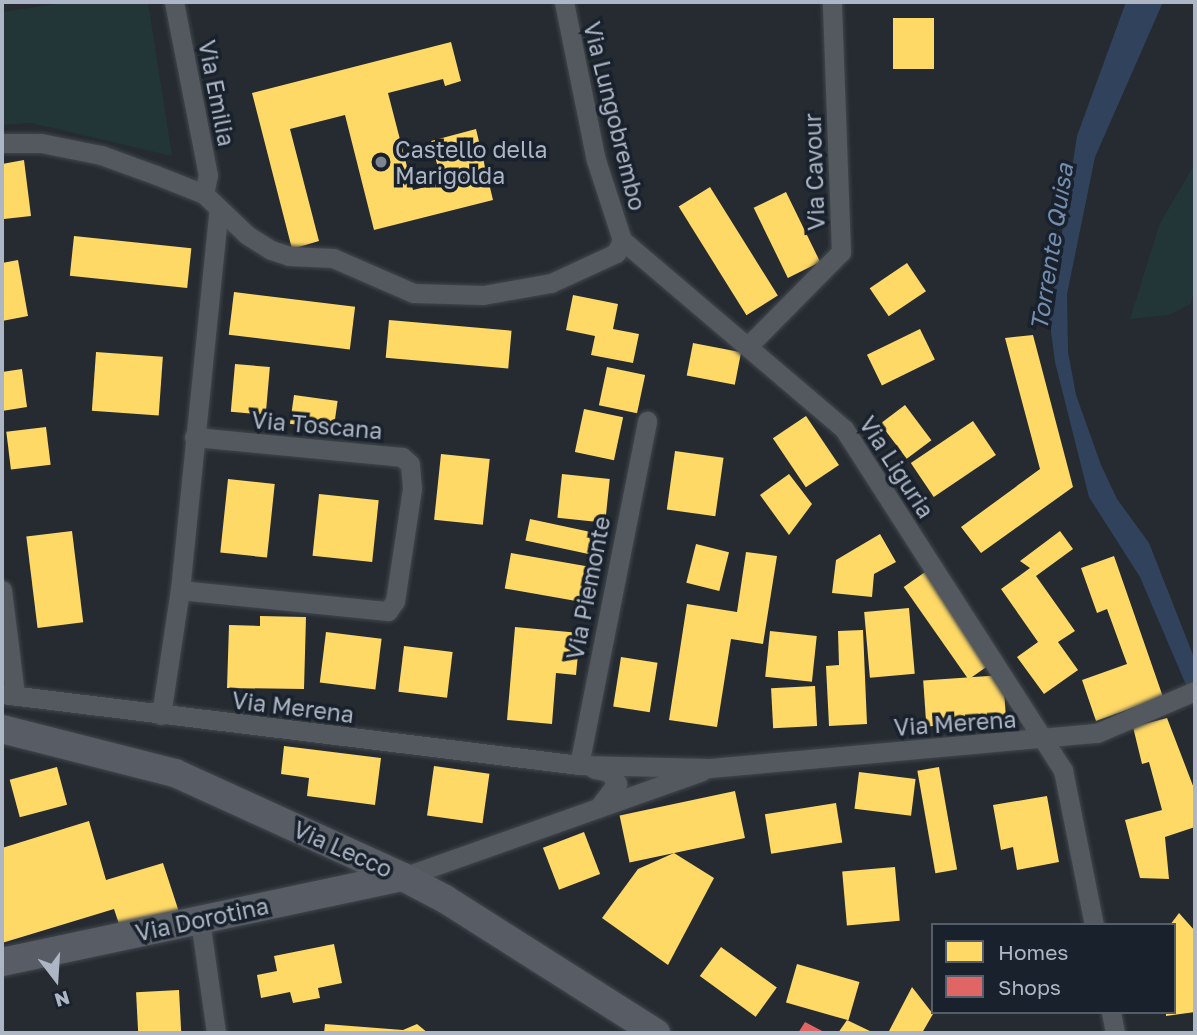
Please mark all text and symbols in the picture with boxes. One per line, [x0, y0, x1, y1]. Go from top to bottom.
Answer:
street label: Via Lungobrembo [578, 19, 652, 213]
street label: Via Emilia [193, 38, 241, 148]
street label: Via Cavour [798, 113, 830, 231]
place label: Castello della Marigolda [395, 135, 548, 189]
marker: Castello della Marigolda [373, 154, 389, 170]
water label: Torrente Quisa [1024, 162, 1078, 332]
street label: Via Toscana [250, 406, 384, 444]
street label: Via Liguria [854, 411, 940, 523]
street label: Via Piemonte [561, 514, 615, 662]
street label: Via Merena [230, 686, 356, 728]
street label: Via Merena [893, 705, 1017, 741]
street label: Via Lecco [289, 815, 397, 883]
street label: Via Dorotina [133, 891, 271, 947]
legend [931, 923, 1176, 1014]
text: Homes [998, 939, 1068, 965]
north arrow [21, 944, 91, 1014]
text: Shops [998, 974, 1061, 1000]
text: N [52, 986, 73, 1013]

